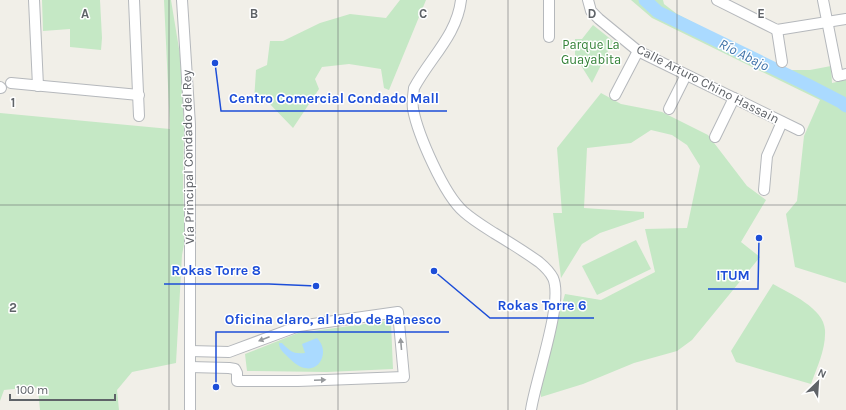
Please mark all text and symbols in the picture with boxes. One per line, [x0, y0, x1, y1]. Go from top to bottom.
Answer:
text: A [81, 6, 89, 21]
text: B [250, 6, 258, 21]
text: C [419, 6, 427, 21]
text: D [588, 6, 597, 21]
text: E [757, 6, 765, 21]
water label: Río Abajo [716, 35, 772, 75]
park label: Parque La Guayabita [561, 37, 621, 67]
street label: Calle Arturo Chino Hassain [634, 41, 782, 127]
street label: Vía Principal Condado del Rey [179, 70, 197, 244]
callout: Centro Comercial Condado Mall [221, 85, 447, 111]
text: Centro Comercial Condado Mall [229, 90, 439, 107]
text: 1 [11, 95, 15, 110]
callout: Rokas Torre 8 [164, 258, 269, 284]
text: Rokas Torre 8 [171, 262, 261, 279]
callout: ITUM [708, 263, 758, 289]
text: ITUM [716, 267, 750, 284]
callout: Rokas Torre 6 [490, 292, 594, 318]
text: Rokas Torre 6 [498, 297, 586, 314]
text: 2 [9, 300, 17, 315]
callout: Oficina claro, al lado de Banesco [216, 306, 449, 332]
text: Oficina claro, al lado de Banesco [225, 311, 441, 328]
one-way arrow [258, 336, 270, 342]
one-way arrow [398, 338, 404, 350]
north arrow [798, 362, 838, 402]
text: N [816, 366, 828, 381]
scale bar [10, 376, 115, 402]
one-way arrow [314, 377, 327, 383]
text: 100 m [16, 383, 48, 397]

